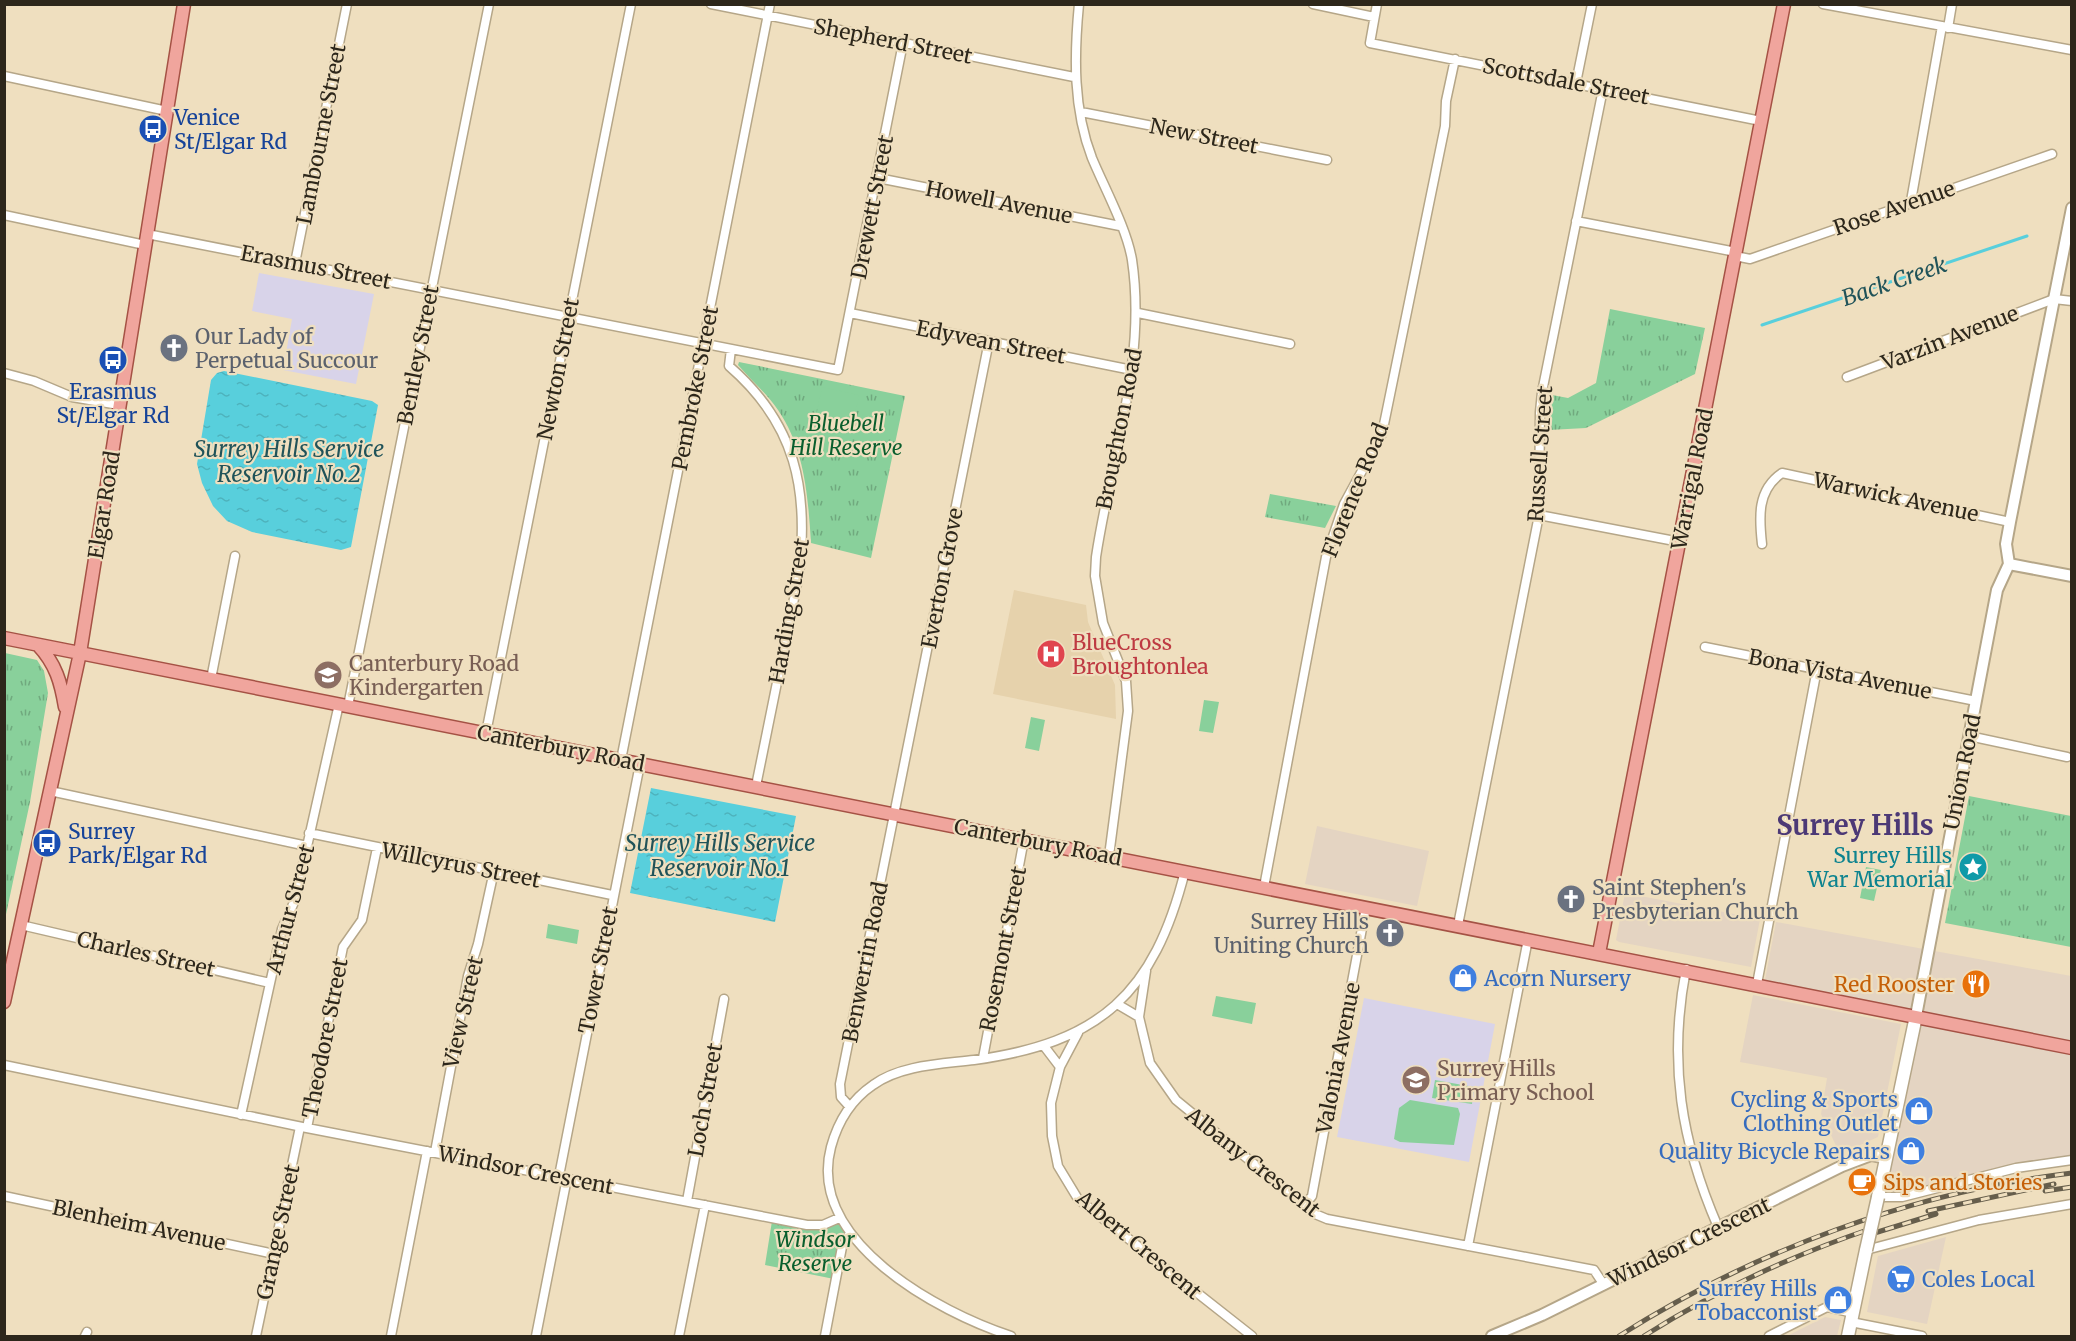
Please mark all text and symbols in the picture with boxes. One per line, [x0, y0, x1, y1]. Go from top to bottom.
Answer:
street label: Shepherd Street [811, 12, 975, 70]
street label: Lambourne Street [290, 41, 352, 227]
street label: Scottsdale Street [1480, 52, 1652, 110]
place label: Venice St/Elgar Rd [173, 104, 288, 155]
street label: New Street [1147, 112, 1261, 160]
bus stop icon: Venice St/Elgar Rd [137, 113, 169, 145]
street label: Drewett Street [845, 133, 899, 281]
street label: Howell Avenue [923, 175, 1075, 229]
street label: Rose Avenue [1830, 175, 1958, 241]
street label: Erasmus Street [238, 239, 394, 295]
water label: Back Creek [1838, 250, 1950, 312]
street label: Bentley Street [391, 283, 445, 427]
street label: Newton Street [531, 296, 585, 442]
street label: Varzin Avenue [1877, 300, 2022, 377]
street label: Pembroke Street [666, 303, 724, 473]
street label: Edyvean Street [914, 314, 1068, 370]
place label: Our Lady of Perpetual Succour [195, 323, 378, 374]
church icon: Our Lady of Perpetual Succour [158, 332, 190, 364]
bus stop icon: Erasmus St/Elgar Rd [97, 344, 129, 376]
street label: Broughton Road [1090, 346, 1148, 512]
place label: Erasmus St/Elgar Rd [56, 378, 170, 429]
street label: Russell Street [1522, 385, 1558, 523]
street label: Warrigal Road [1665, 406, 1719, 553]
park label: Bluebell Hill Reserve [789, 410, 902, 461]
street label: Florence Road [1316, 419, 1394, 561]
water label: Surrey Hills Service Reservoir No.2 [194, 435, 384, 488]
street label: Elgar Road [82, 449, 126, 561]
street label: Warwick Avenue [1810, 466, 1981, 528]
street label: Everton Grove [915, 505, 969, 651]
street label: Harding Street [763, 536, 815, 686]
place label: BlueCross Broughtonlea [1072, 629, 1209, 680]
hospital icon: BlueCross Broughtonlea [1035, 638, 1067, 670]
street label: Bona Vista Avenue [1746, 643, 1934, 705]
place label: Canterbury Road Kindergarten [349, 650, 519, 701]
school or university icon: Canterbury Road Kindergarten [312, 659, 344, 691]
street label: Union Road [1938, 711, 1987, 832]
street label: Canterbury Road [475, 719, 647, 778]
district label: Surrey Hills [1776, 808, 1934, 842]
street label: Canterbury Road [952, 813, 1124, 872]
place label: Surrey Park/Elgar Rd [68, 818, 208, 869]
bus stop icon: Surrey Park/Elgar Rd [31, 827, 63, 859]
water label: Surrey Hills Service Reservoir No.1 [625, 829, 815, 882]
street label: Willcyrus Street [378, 836, 543, 894]
street label: Arthur Street [259, 841, 320, 978]
place label: Surrey Hills War Memorial [1807, 842, 1952, 893]
place icon: Surrey Hills War Memorial [1957, 851, 1989, 883]
street label: Rosemont Street [974, 864, 1032, 1034]
place label: Saint Stephen's Presbyterian Church [1592, 874, 1799, 925]
street label: Benwerrin Road [836, 879, 894, 1045]
church icon: Saint Stephen's Presbyterian Church [1555, 883, 1587, 915]
street label: Tower Street [572, 904, 624, 1036]
place label: Surrey Hills Uniting Church [1214, 908, 1369, 959]
church icon: Surrey Hills Uniting Church [1374, 917, 1406, 949]
street label: Charles Street [74, 925, 218, 983]
street label: View Street [437, 953, 489, 1072]
street label: Theodore Street [296, 956, 354, 1120]
shop icon: Acorn Nursery [1447, 962, 1479, 994]
place label: Acorn Nursery [1483, 965, 1632, 992]
restaurant icon: Red Rooster [1960, 968, 1992, 1000]
place label: Red Rooster [1834, 971, 1955, 998]
street label: Valonia Avenue [1310, 980, 1366, 1137]
street label: Loch Street [682, 1041, 728, 1159]
place label: Surrey Hills Primary School [1437, 1055, 1595, 1106]
school or university icon: Surrey Hills Primary School [1400, 1064, 1432, 1096]
place label: Cycling & Sports Clothing Outlet [1731, 1086, 1898, 1137]
shop icon: Cycling & Sports Clothing Outlet [1903, 1095, 1935, 1127]
street label: Albany Crescent [1180, 1101, 1326, 1223]
shop icon: Quality Bicycle Repairs [1895, 1135, 1927, 1167]
place label: Quality Bicycle Repairs [1659, 1138, 1890, 1165]
street label: Windsor Crescent [435, 1140, 616, 1200]
street label: Grange Street [250, 1162, 306, 1302]
cafe icon: Sips and Stories [1846, 1166, 1878, 1198]
place label: Sips and Stories [1883, 1169, 2043, 1196]
street label: Albert Crescent [1070, 1184, 1207, 1305]
street label: Windsor Crescent [1602, 1191, 1775, 1294]
street label: Blenheim Avenue [50, 1193, 228, 1257]
park label: Windsor Reserve [775, 1226, 855, 1277]
supermarket icon: Coles Local [1885, 1263, 1917, 1295]
place label: Coles Local [1922, 1266, 2036, 1293]
place label: Surrey Hills Tobacconist [1694, 1275, 1817, 1326]
shop icon: Surrey Hills Tobacconist [1822, 1284, 1854, 1316]

